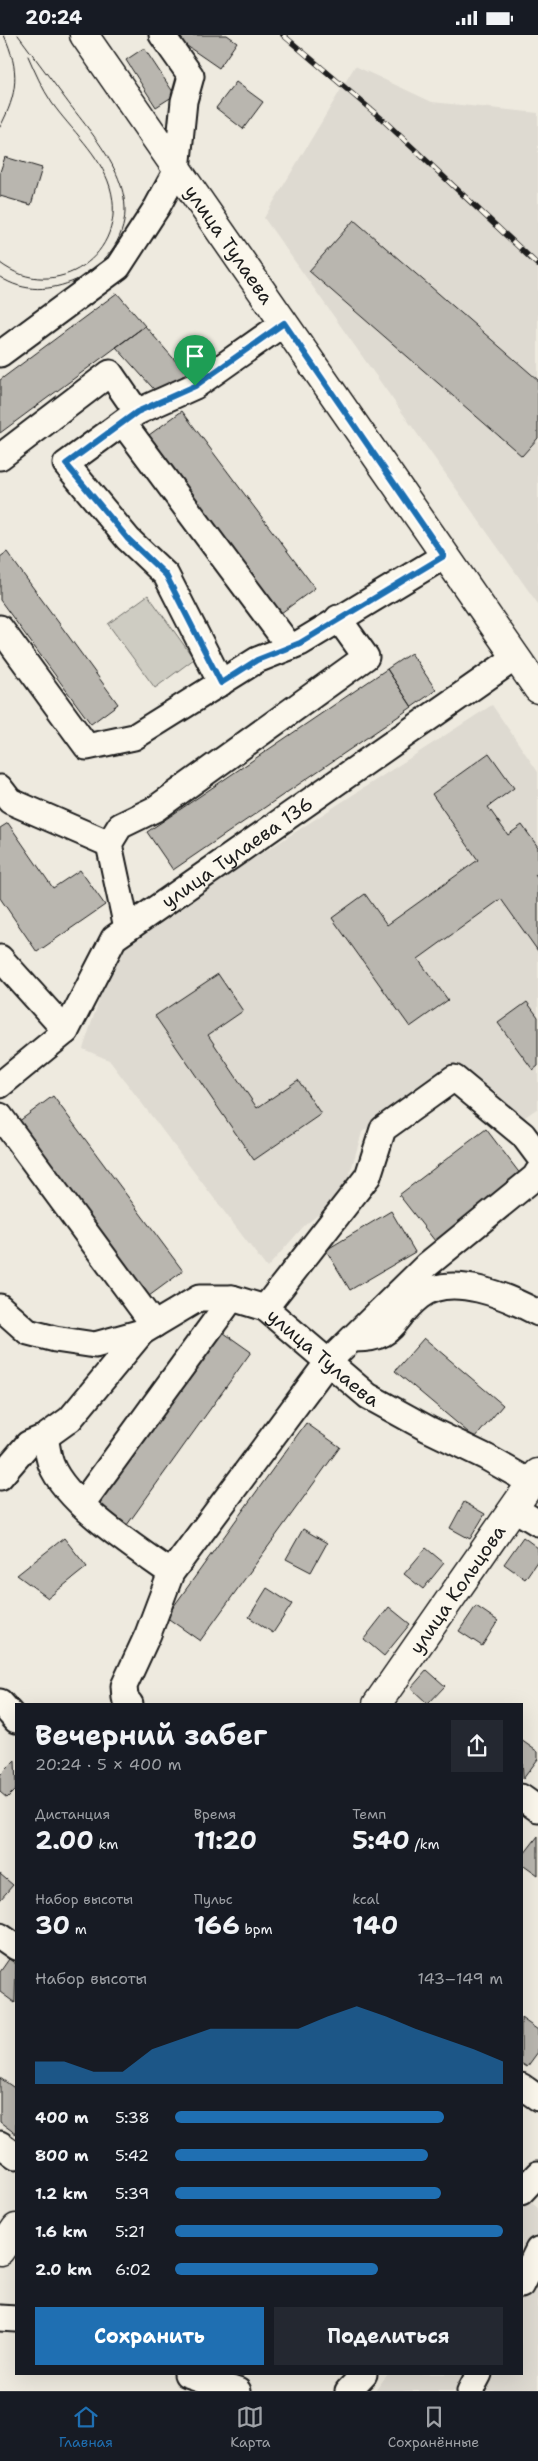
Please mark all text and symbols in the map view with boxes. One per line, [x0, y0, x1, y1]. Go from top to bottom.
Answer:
text: 20:24 [25, 5, 82, 30]
street label: улица Тулаева [179, 180, 280, 309]
pin [174, 335, 216, 386]
icon: arrive [181, 342, 209, 370]
street label: улица Тулаева 136 [156, 790, 318, 914]
street label: улица Тулаева [262, 1303, 384, 1412]
street label: улица Кольцова [403, 1520, 511, 1659]
text: Вечерний забег [35, 1716, 267, 1754]
button: share [451, 1720, 503, 1772]
text: 20:24 · 5 × 400 m [35, 1754, 181, 1775]
text: Дистанция [35, 1805, 110, 1823]
text: Время [194, 1805, 236, 1823]
text: Темп [352, 1805, 386, 1823]
text: 2.00 [35, 1823, 94, 1857]
text: 11:20 [194, 1823, 257, 1857]
text: 5:40 [352, 1823, 410, 1857]
text: km [94, 1835, 118, 1853]
text: /km [410, 1835, 440, 1853]
text: Набор высоты [35, 1890, 133, 1908]
text: Пульс [194, 1890, 233, 1908]
text: kcal [352, 1890, 380, 1908]
text: 30 [35, 1908, 70, 1942]
text: 166 [194, 1908, 240, 1942]
text: 140 [352, 1908, 398, 1942]
text: m [70, 1920, 87, 1938]
text: bpm [240, 1920, 273, 1938]
text: Набор высоты [35, 1968, 147, 1989]
text: 143–149 m [418, 1968, 503, 1989]
text: 400 m [35, 2107, 89, 2128]
text: 5:38 [115, 2107, 150, 2128]
text: 800 m [35, 2145, 89, 2166]
text: 5:42 [115, 2145, 149, 2166]
text: 1.2 km [35, 2183, 88, 2204]
text: 5:39 [115, 2183, 149, 2204]
text: 1.6 km [35, 2221, 87, 2242]
text: 5:21 [115, 2221, 145, 2242]
text: 2.0 km [35, 2259, 92, 2280]
text: 6:02 [115, 2259, 151, 2280]
button: Сохранить [35, 2307, 264, 2365]
button: Поделиться [274, 2307, 503, 2365]
tab: Главная [59, 2403, 113, 2451]
tab: Карта [230, 2403, 270, 2451]
tab: Сохранённые [388, 2403, 479, 2451]

